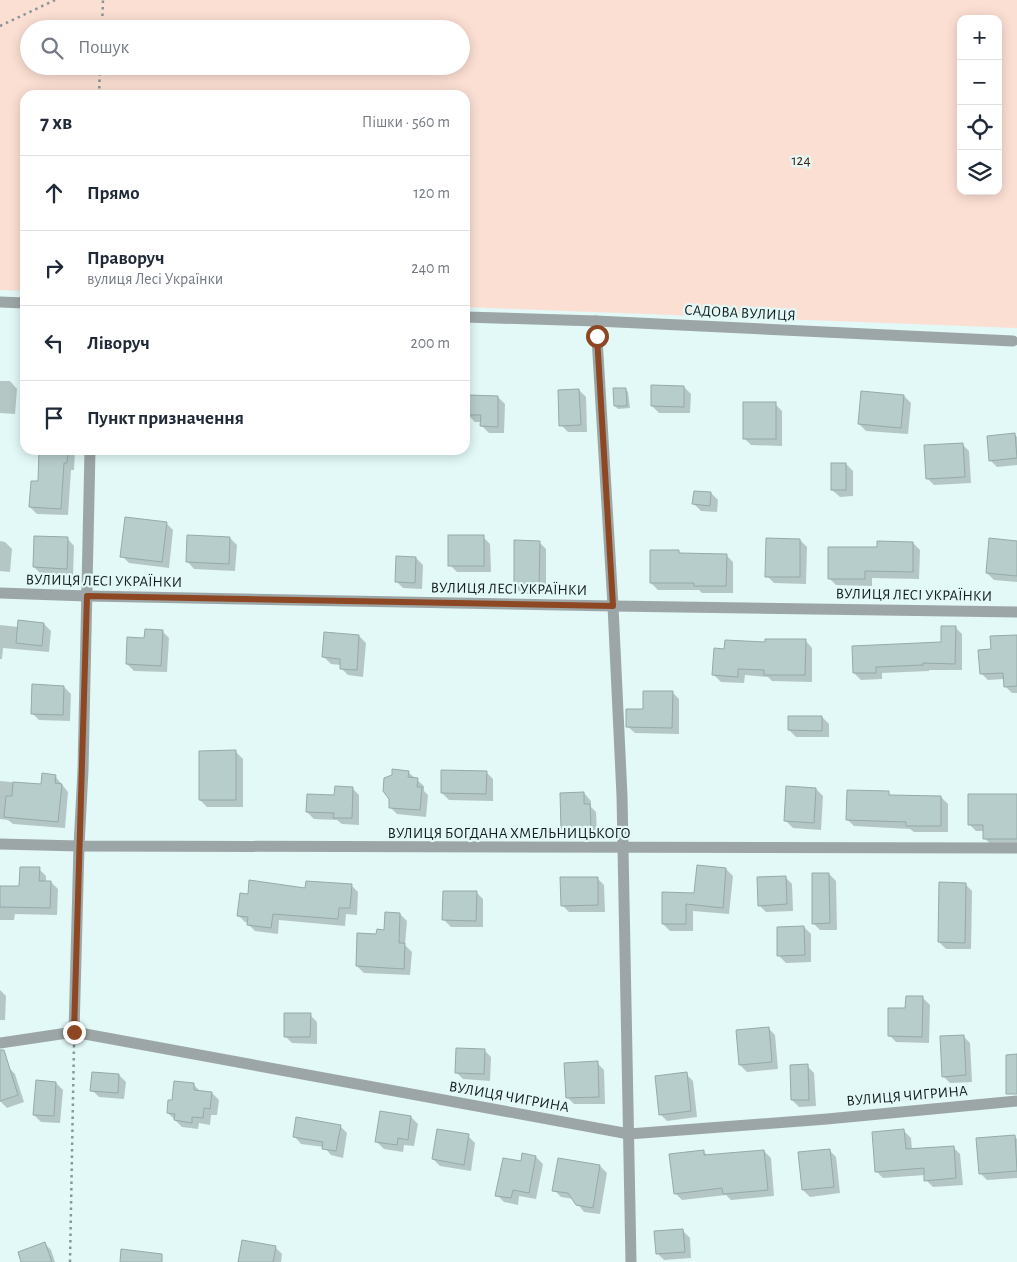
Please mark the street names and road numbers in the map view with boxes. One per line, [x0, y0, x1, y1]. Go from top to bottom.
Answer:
street label: САДОВА ВУЛИЦЯ [684, 303, 796, 323]
street label: ВУЛИЦЯ ЛЕСІ УКРАЇНКИ [26, 571, 182, 590]
street label: ВУЛИЦЯ ЛЕСІ УКРАЇНКИ [431, 579, 587, 598]
street label: ВУЛИЦЯ ЛЕСІ УКРАЇНКИ [836, 585, 992, 604]
street label: ВУЛИЦЯ БОГДАНА ХМЕЛЬНИЦЬКОГО [387, 826, 631, 841]
street label: ВУЛИЦЯ ЧИГРИНА [448, 1079, 570, 1115]
street label: ВУЛИЦЯ ЧИГРИНА [846, 1083, 968, 1109]

